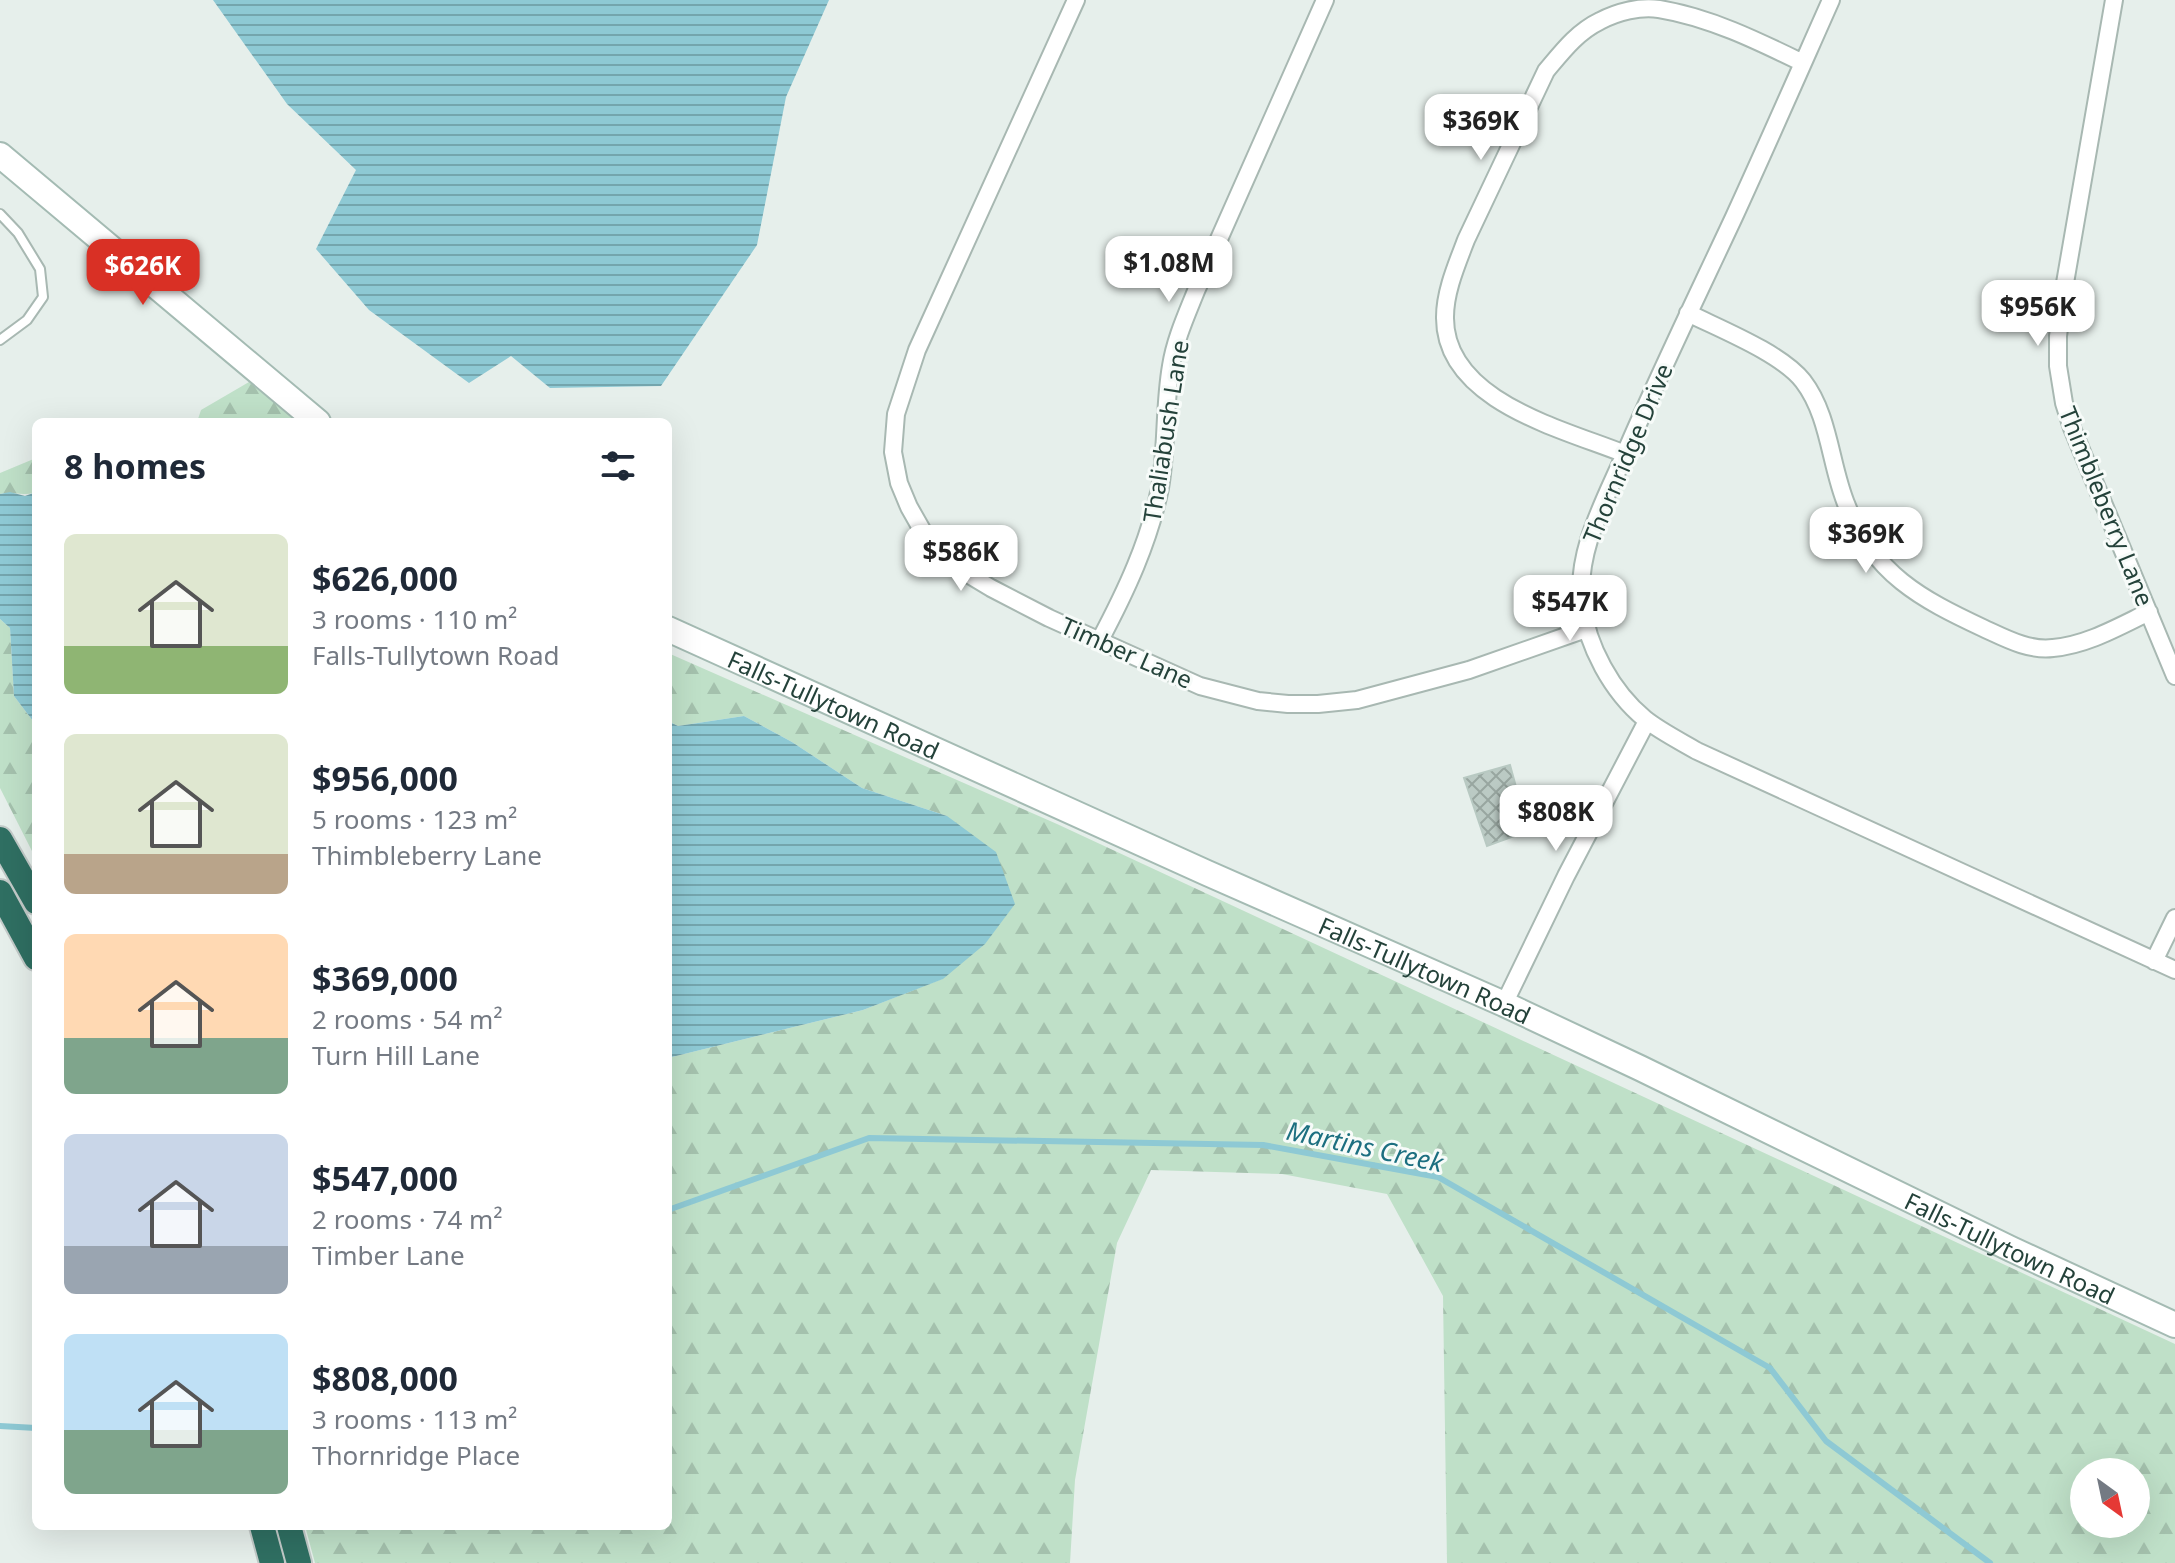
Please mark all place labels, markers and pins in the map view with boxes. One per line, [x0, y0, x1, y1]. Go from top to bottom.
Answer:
pin: $369K [1425, 94, 1537, 162]
pin: $1.08M [1104, 236, 1234, 304]
pin: $626K [87, 239, 199, 307]
pin: $956K [1982, 280, 2094, 348]
pin: $369K [1810, 507, 1922, 575]
pin: $586K [905, 525, 1017, 593]
pin: $547K [1514, 575, 1626, 643]
pin: $808K [1500, 785, 1612, 853]

